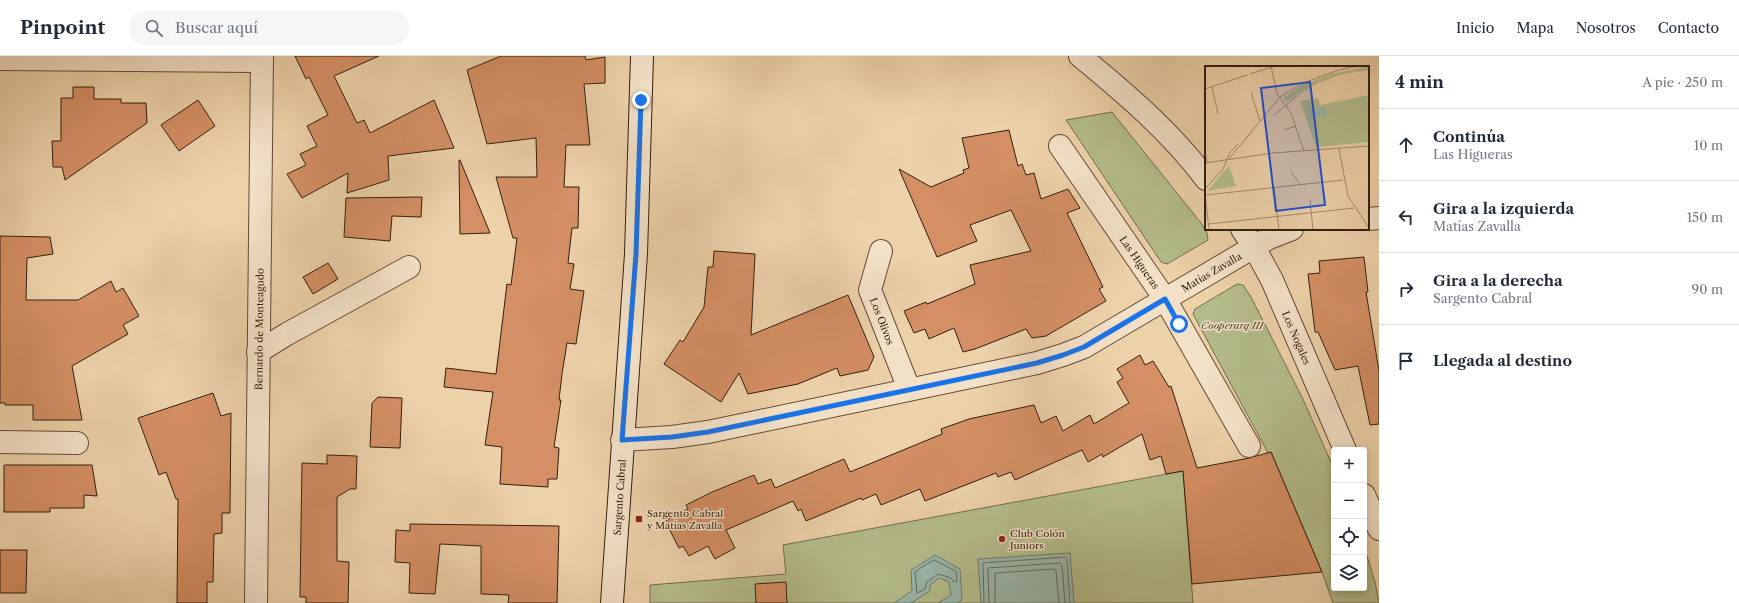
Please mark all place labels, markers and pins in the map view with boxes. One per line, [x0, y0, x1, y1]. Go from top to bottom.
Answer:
place label: Sargento Cabral y Matías Zavalla [646, 507, 723, 532]
marker: Sargento Cabral y Matías Zavalla [634, 514, 644, 524]
place label: Club Colón Juniors [1008, 527, 1065, 552]
marker: Club Colón Juniors [997, 534, 1007, 544]

